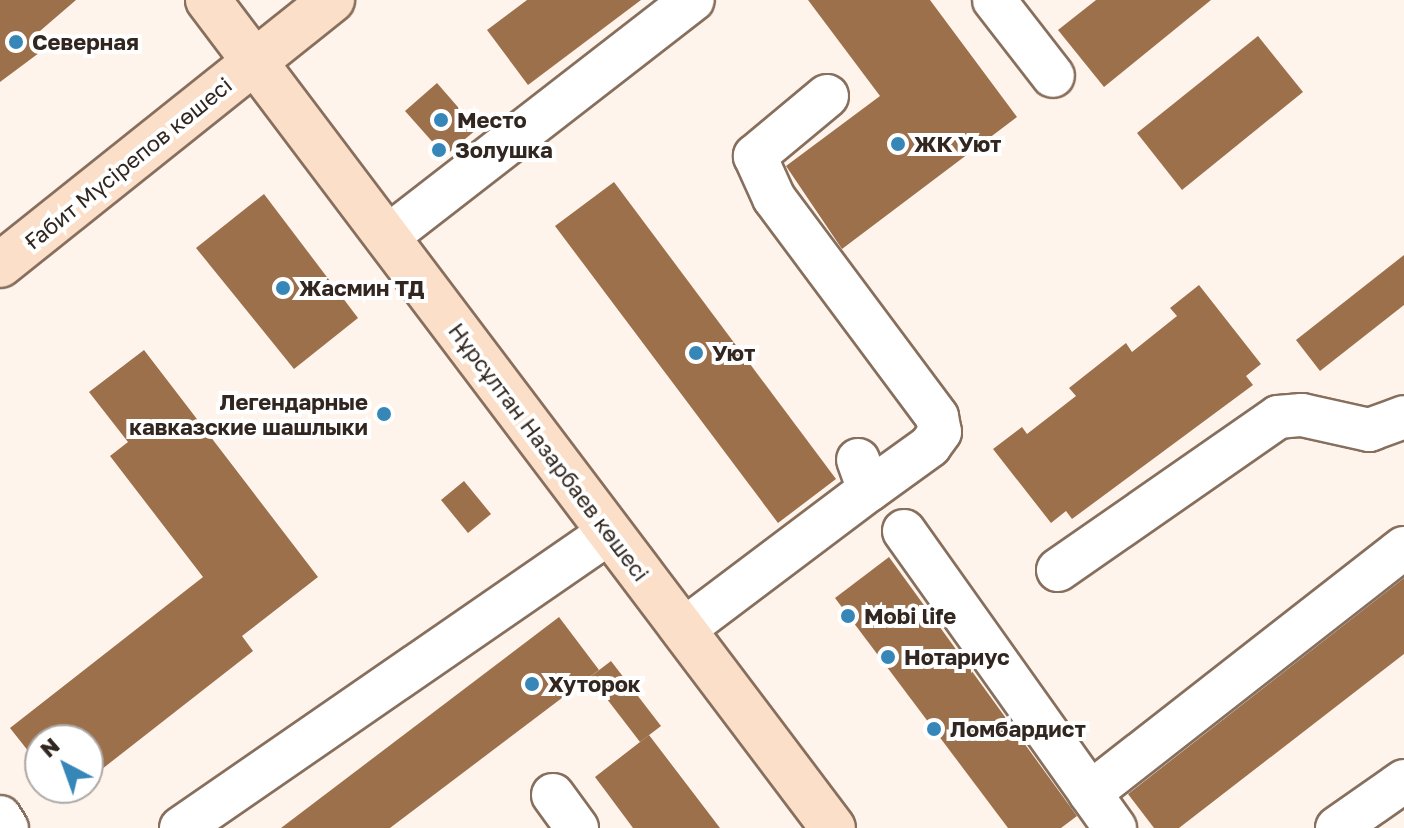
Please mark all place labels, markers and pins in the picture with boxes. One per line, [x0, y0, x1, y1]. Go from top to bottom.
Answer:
place label: Северная [32, 29, 139, 55]
marker: Северная [7, 33, 25, 51]
place label: Место [457, 107, 527, 133]
marker: Место [432, 111, 450, 129]
place label: ЖК Уют [914, 131, 1001, 157]
marker: ЖК Уют [889, 135, 907, 153]
place label: Золушка [455, 137, 553, 163]
marker: Золушка [430, 141, 448, 159]
place label: Жасмин ТД [299, 275, 425, 301]
marker: Жасмин ТД [274, 279, 292, 297]
place label: Уют [712, 340, 755, 366]
marker: Уют [687, 344, 705, 362]
place label: Легендарные кавказские шашлыки [129, 388, 368, 440]
marker: Легендарные кавказские шашлыки [375, 405, 393, 423]
place label: Mobi life [864, 603, 956, 629]
marker: Mobi life [839, 607, 857, 625]
place label: Нотариус [904, 644, 1010, 670]
marker: Нотариус [879, 648, 897, 666]
place label: Хуторок [548, 671, 641, 697]
marker: Хуторок [523, 675, 541, 693]
place label: Ломбардист [950, 716, 1086, 742]
marker: Ломбардист [925, 720, 943, 738]

